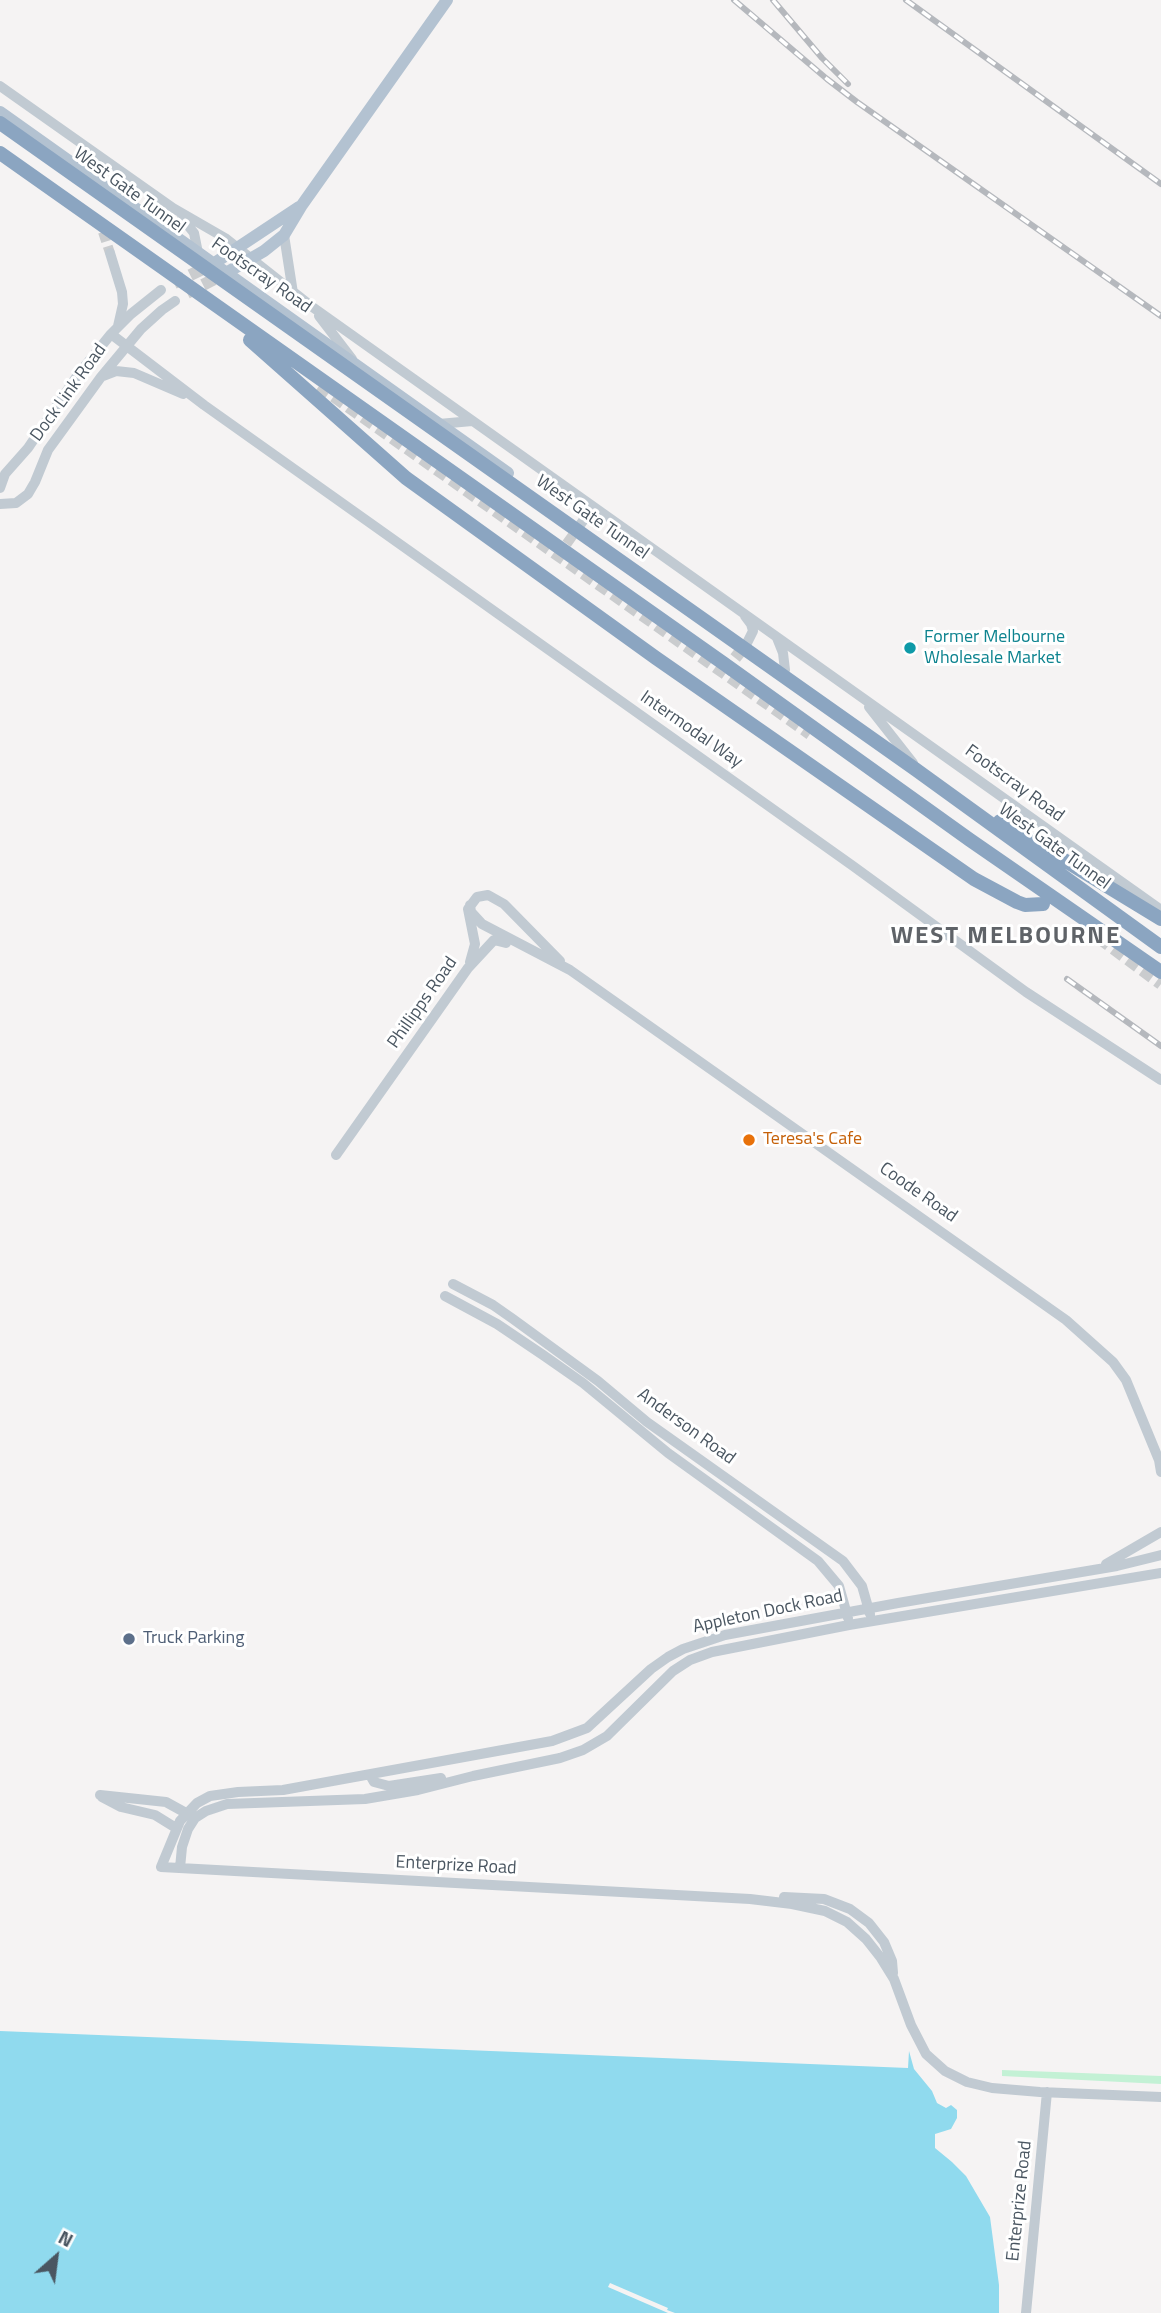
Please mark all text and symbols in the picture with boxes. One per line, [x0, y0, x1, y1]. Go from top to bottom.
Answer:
street label: West Gate Tunnel [69, 143, 189, 239]
street label: Footscray Road [207, 233, 315, 319]
street label: Dock Link Road [26, 340, 112, 446]
street label: West Gate Tunnel [531, 471, 653, 565]
place label: Former Melbourne Wholesale Market [924, 627, 1065, 670]
marker: Former Melbourne Wholesale Market [902, 640, 918, 656]
street label: Intermodal Way [636, 687, 746, 773]
street label: Footscray Road [960, 741, 1068, 827]
street label: West Gate Tunnel [994, 799, 1114, 895]
district label: WEST MELBOURNE [892, 923, 1120, 951]
street label: Phillipps Road [384, 953, 462, 1053]
place label: Teresa's Cafe [763, 1129, 862, 1151]
marker: Teresa's Cafe [741, 1132, 757, 1148]
street label: Coode Road [875, 1158, 961, 1228]
street label: Anderson Road [633, 1384, 739, 1470]
street label: Appleton Dock Road [691, 1586, 845, 1638]
place label: Truck Parking [143, 1628, 244, 1650]
marker: Truck Parking [121, 1631, 137, 1647]
street label: Enterprize Road [395, 1852, 517, 1880]
street label: Enterprize Road [1003, 2140, 1037, 2262]
north arrow [21, 2222, 91, 2292]
text: N [53, 2222, 79, 2254]

